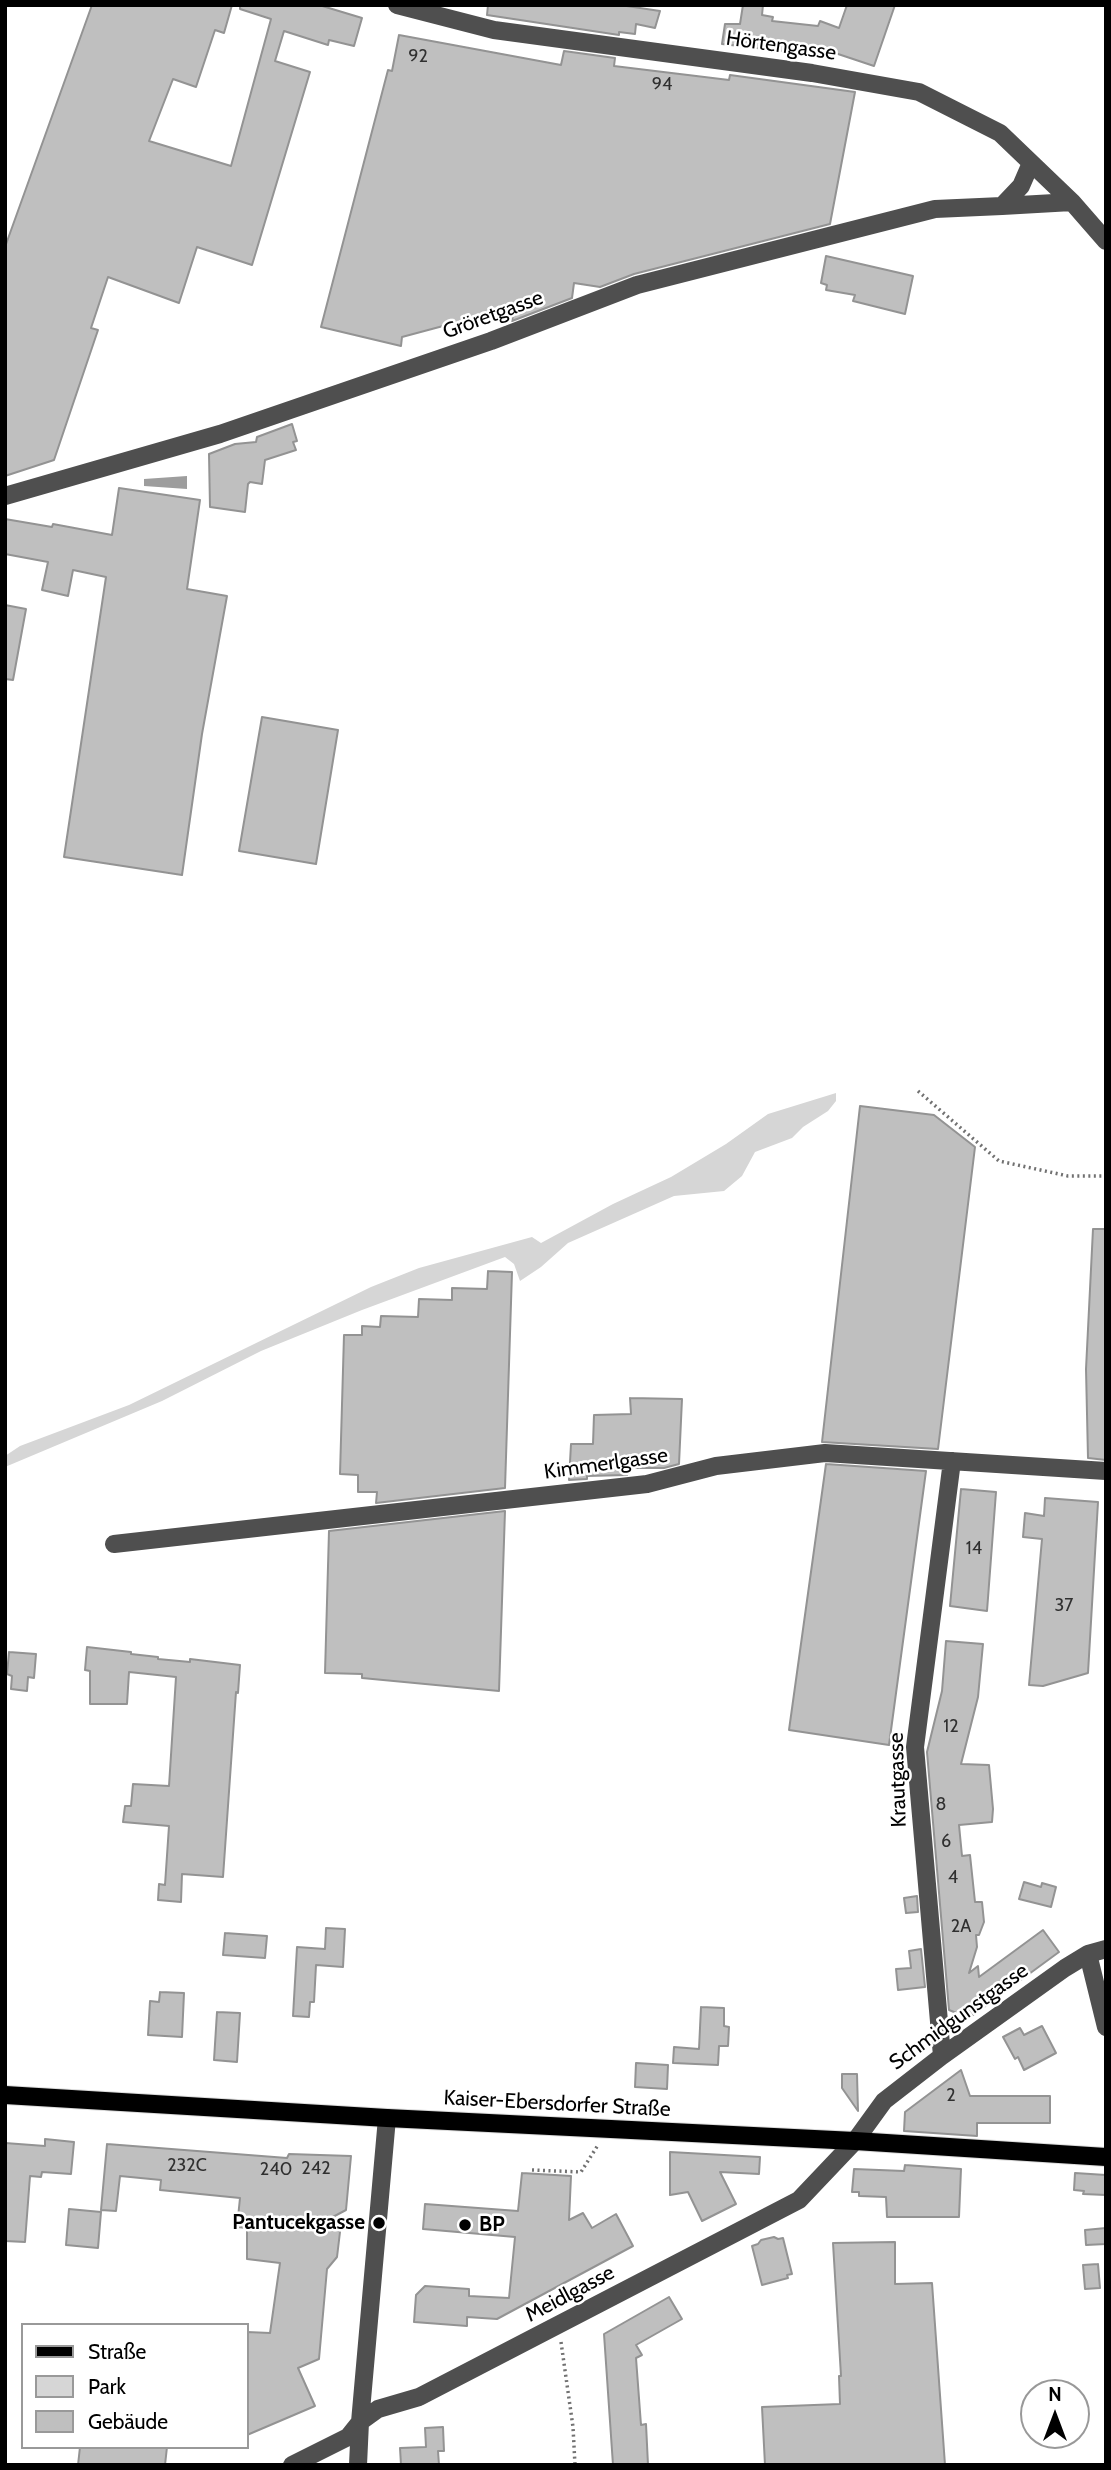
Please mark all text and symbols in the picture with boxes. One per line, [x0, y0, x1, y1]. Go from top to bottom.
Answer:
street label: Hörtengasse [724, 26, 838, 66]
house number: 92 [408, 46, 428, 68]
house number: 94 [652, 74, 672, 96]
street label: Gröretgasse [439, 285, 547, 345]
street label: Kimmerlgasse [543, 1443, 669, 1485]
house number: 14 [966, 1538, 982, 1560]
house number: 37 [1055, 1595, 1073, 1617]
house number: 12 [943, 1716, 959, 1738]
street label: Krautgasse [884, 1732, 912, 1828]
house number: 8 [936, 1794, 946, 1816]
house number: 6 [941, 1831, 951, 1853]
house number: 4 [948, 1867, 958, 1889]
house number: 2A [951, 1916, 971, 1938]
street label: Schmidgunstgasse [885, 1958, 1033, 2076]
street label: Kaiser-Ebersdorfer Straße [443, 2085, 671, 2123]
house number: 2 [946, 2085, 956, 2107]
house number: 232C [167, 2155, 207, 2177]
house number: 242 [301, 2158, 331, 2180]
house number: 240 [260, 2159, 292, 2181]
place label: Pantucekgasse [232, 2210, 365, 2236]
place label: BP [479, 2212, 505, 2238]
marker: Pantucekgasse [371, 2215, 387, 2231]
marker: BP [457, 2217, 473, 2233]
street label: Meidlgasse [521, 2260, 619, 2328]
legend [21, 2323, 248, 2449]
text: Straße [88, 2339, 146, 2364]
text: Park [88, 2374, 126, 2399]
north arrow [1020, 2379, 1090, 2449]
text: N [1048, 2383, 1062, 2406]
text: Gebäude [88, 2409, 168, 2434]

